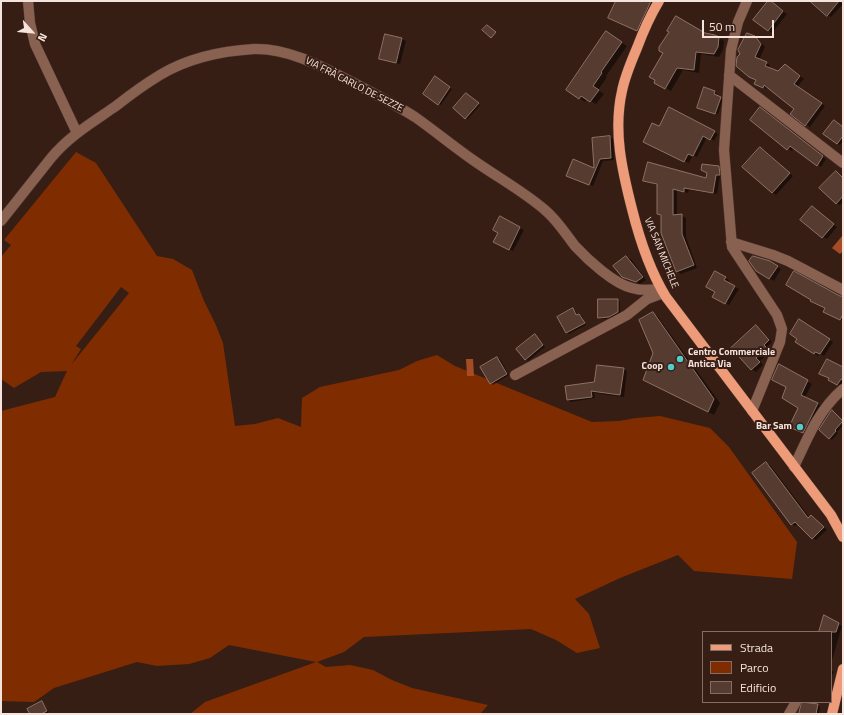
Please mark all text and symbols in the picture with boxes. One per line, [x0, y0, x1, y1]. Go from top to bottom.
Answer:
north arrow [12, 12, 52, 52]
scale bar [704, 12, 776, 38]
text: 50 m [709, 17, 735, 36]
text: N [34, 30, 52, 44]
street label: VIA FRÀ CARLO DE SEZZE [303, 55, 405, 115]
street label: VIA SAN MICHELE [641, 216, 681, 290]
place label: Centro Commerciale Antica Via [688, 347, 775, 370]
marker: Centro Commerciale Antica Via [675, 354, 685, 364]
place label: Coop [642, 361, 663, 373]
marker: Coop [666, 362, 676, 372]
place label: Bar Sam [756, 421, 792, 433]
marker: Bar Sam [795, 422, 805, 432]
legend [702, 631, 832, 703]
text: Strada [740, 638, 773, 657]
text: Parco [740, 658, 769, 677]
text: Edificio [740, 678, 776, 697]

